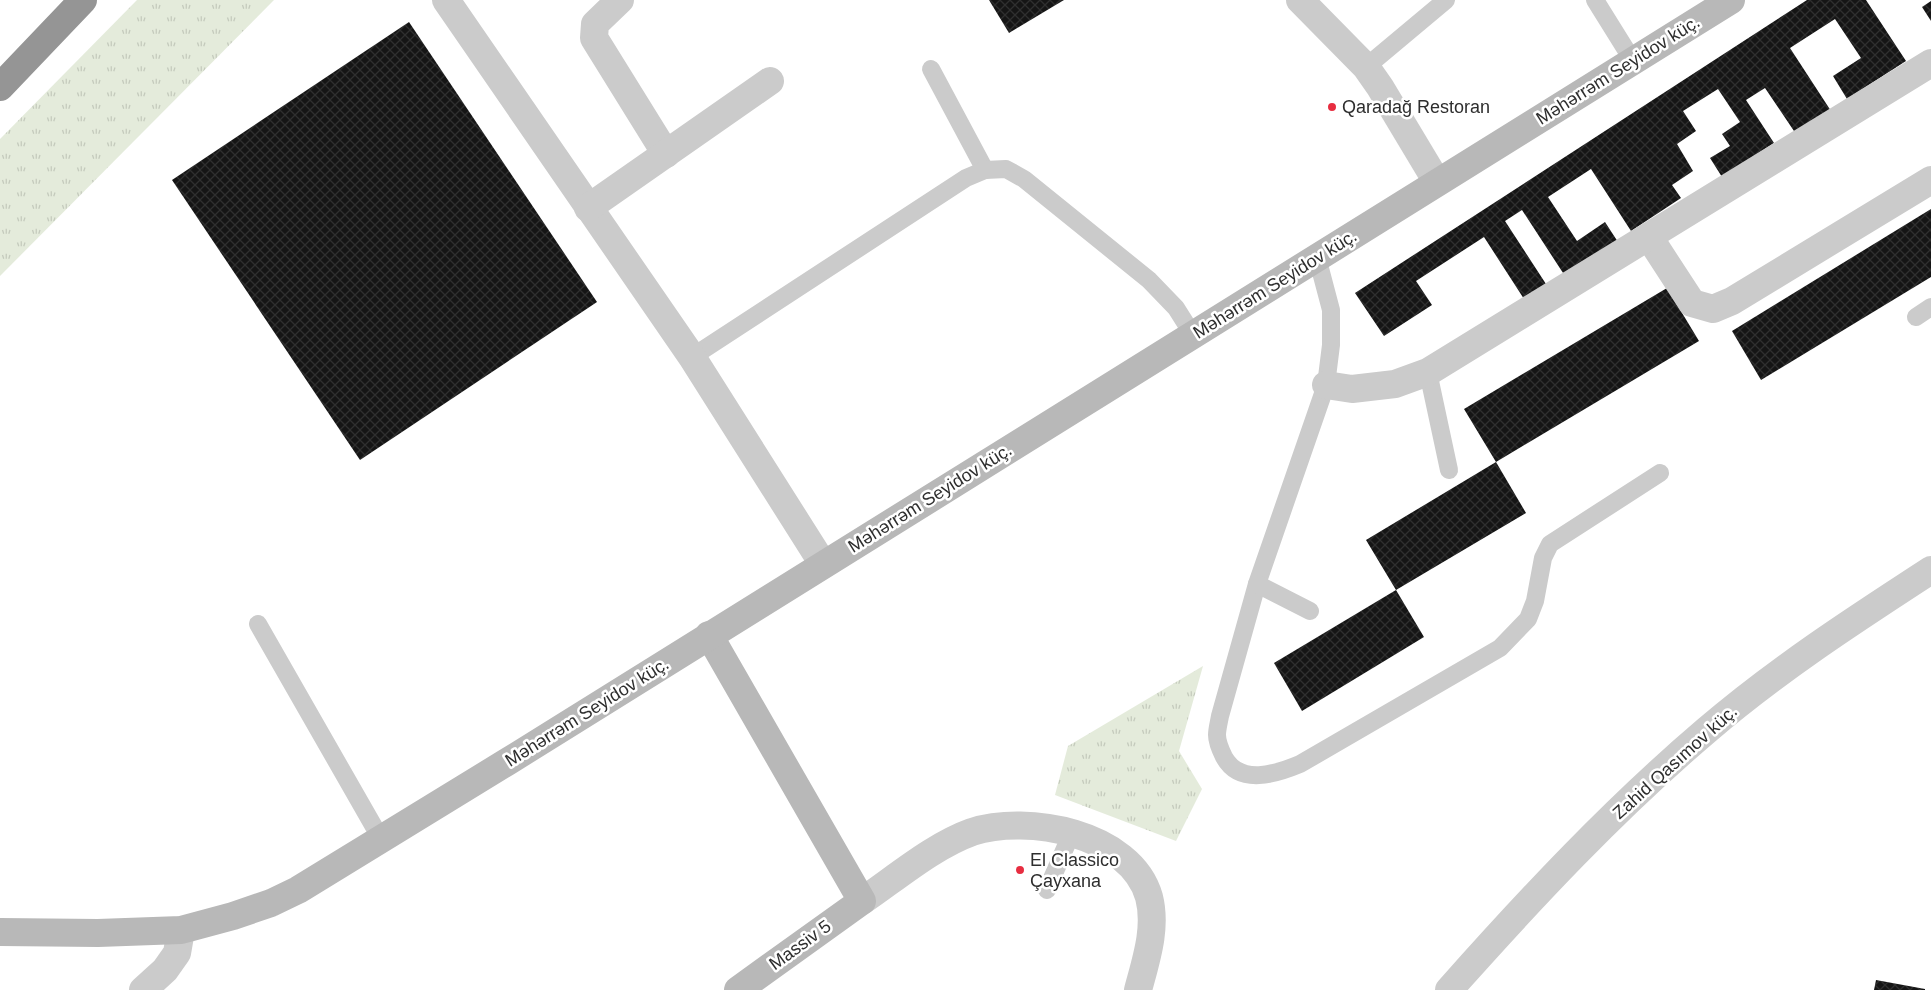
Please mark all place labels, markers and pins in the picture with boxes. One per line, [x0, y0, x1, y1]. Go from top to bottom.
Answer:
place label: Qaradağ Restoran [1342, 97, 1490, 117]
marker: Qaradağ Restoran [1326, 101, 1338, 113]
place label: El Classico Çayxana [1030, 850, 1119, 891]
marker: El Classico Çayxana [1014, 864, 1026, 876]

